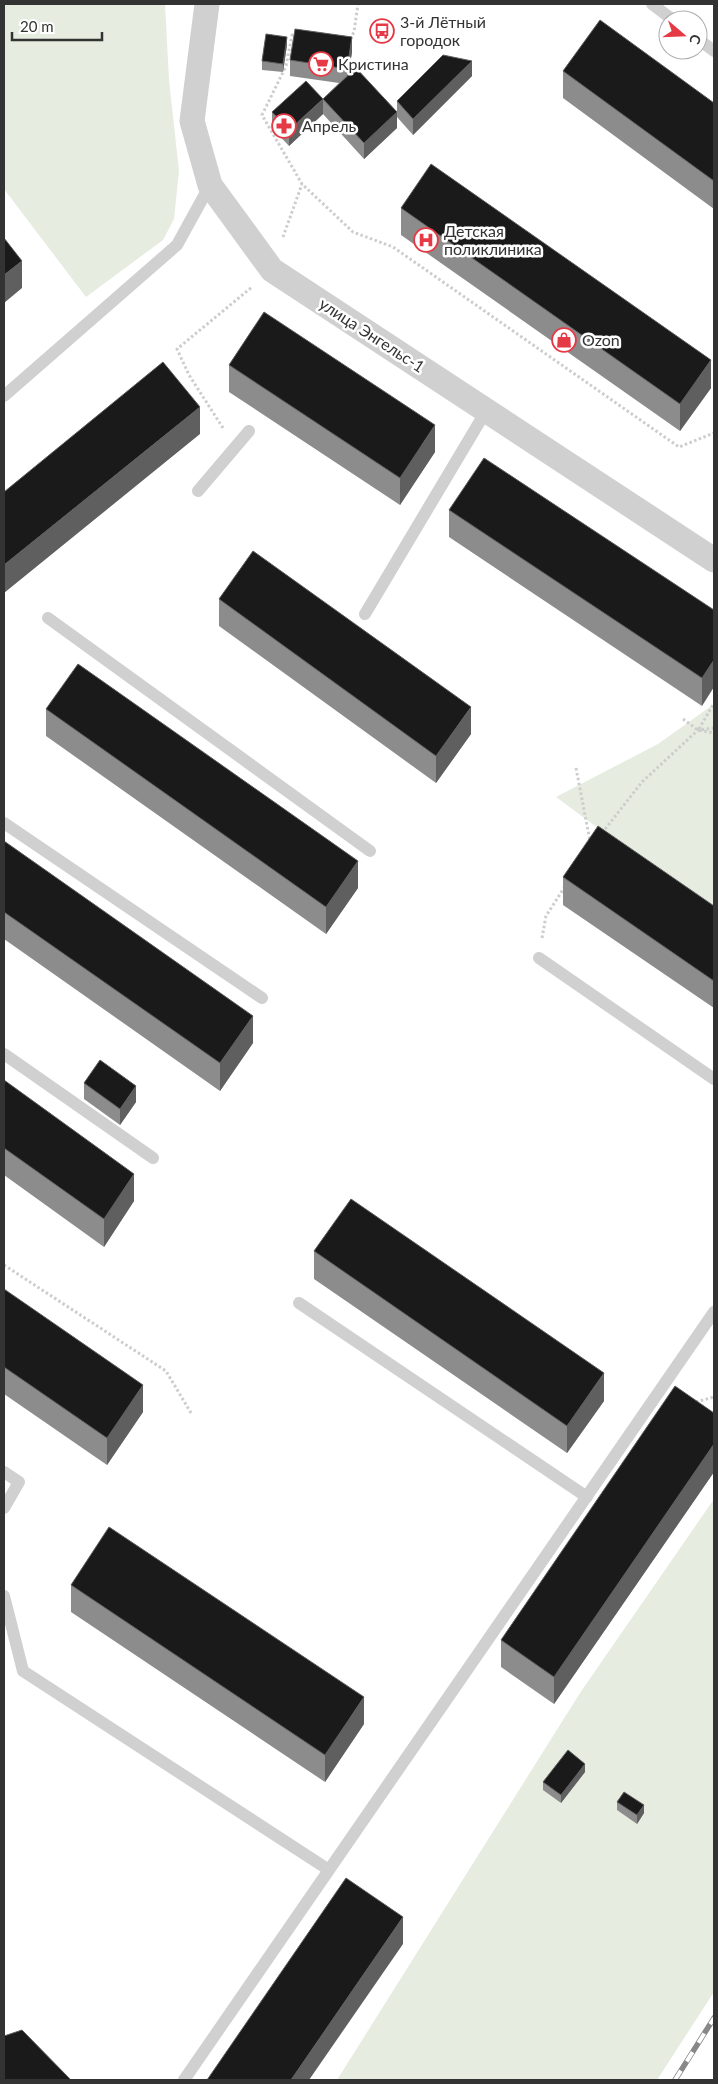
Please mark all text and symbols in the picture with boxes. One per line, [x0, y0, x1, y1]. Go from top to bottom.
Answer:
scale bar [12, 10, 102, 42]
north arrow [658, 10, 708, 60]
place label: 3-й Лётный городок [400, 12, 486, 49]
text: 20 m [20, 17, 54, 35]
bus stop icon: 3-й Лётный городок [369, 18, 395, 44]
text: С [686, 32, 705, 47]
supermarket icon: Кристина [308, 51, 334, 77]
place label: Кристина [338, 54, 409, 73]
pharmacy icon: Апрель [271, 113, 297, 139]
place label: Апрель [302, 116, 357, 135]
place label: Детская поликлиника [444, 221, 542, 258]
hospital icon: Детская поликлиника [413, 227, 439, 253]
street label: улица Энгельс-1 [316, 293, 429, 376]
shop icon: Ozon [551, 327, 577, 353]
place label: Ozon [582, 330, 620, 349]

